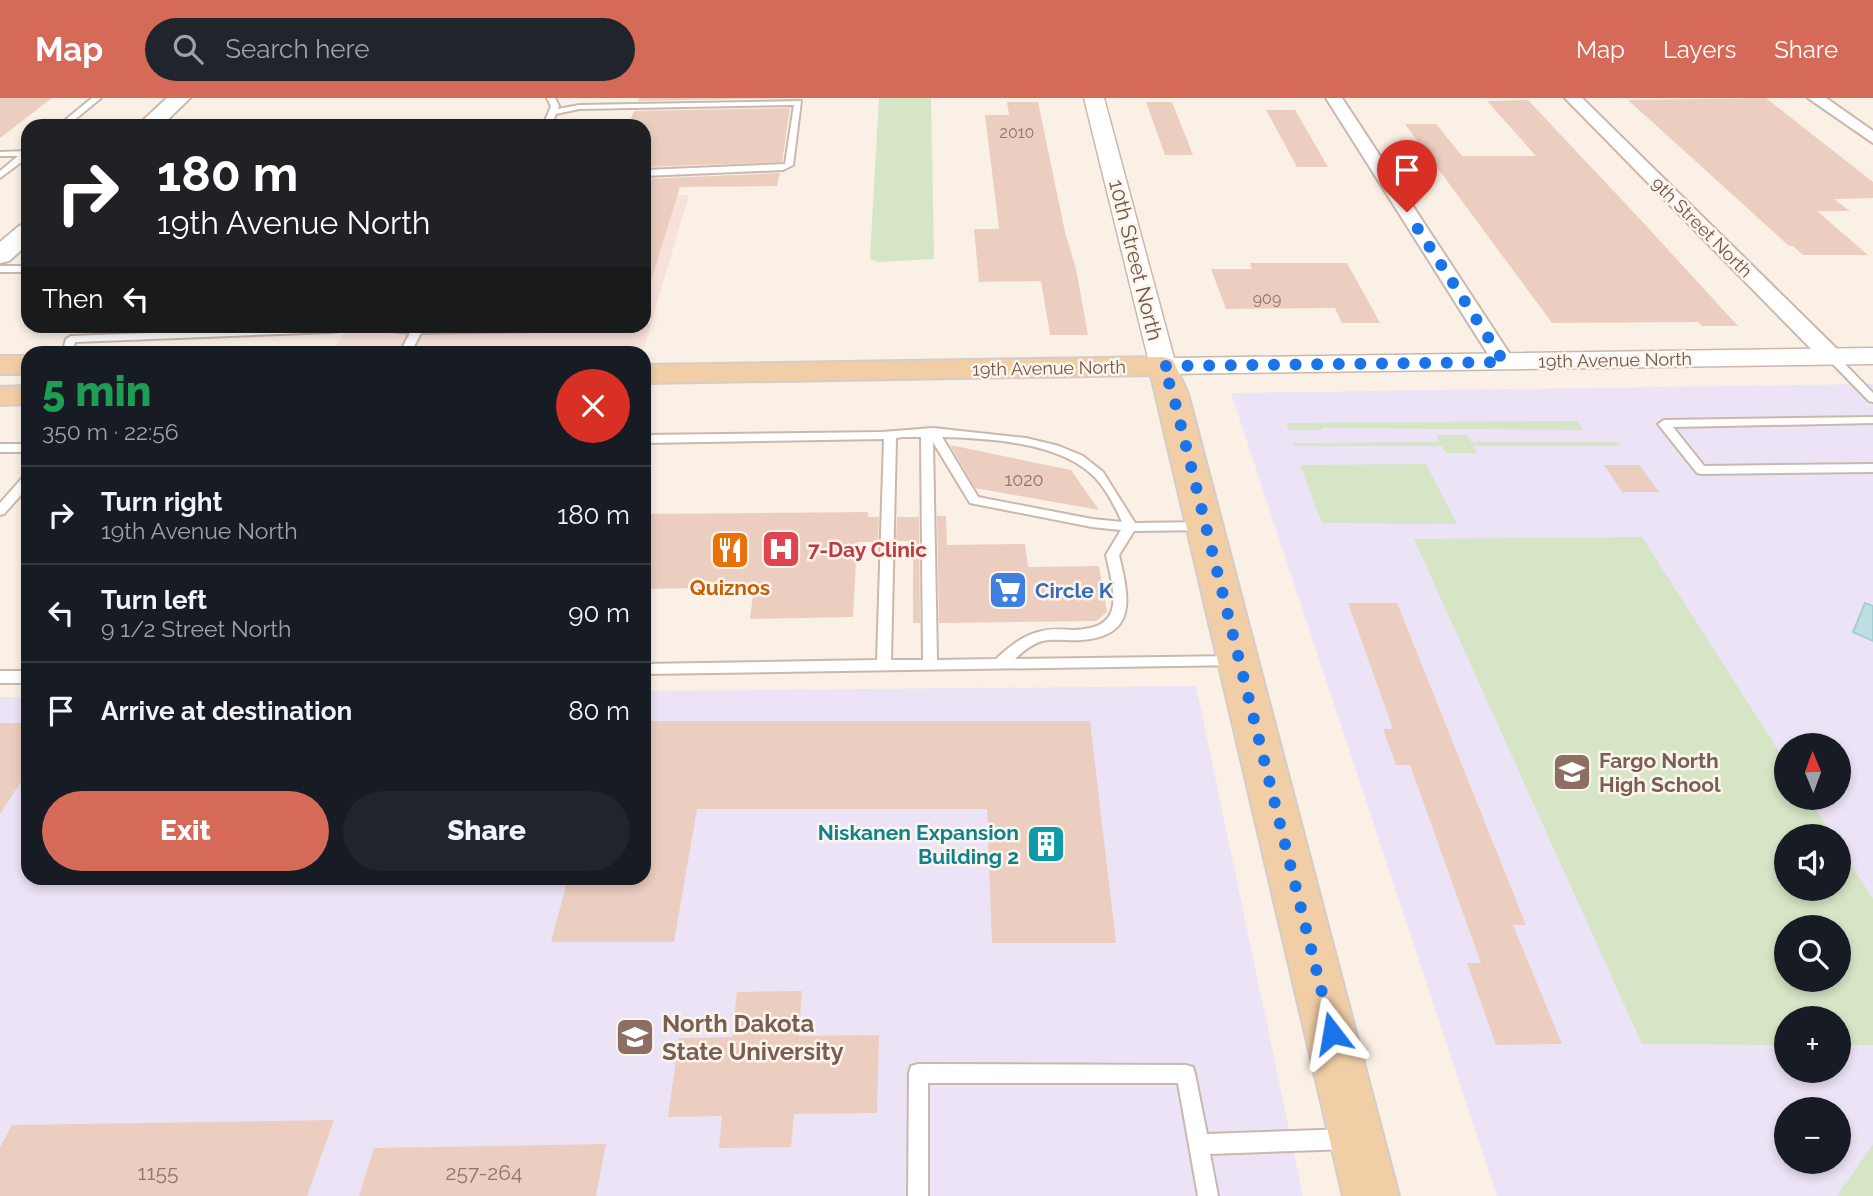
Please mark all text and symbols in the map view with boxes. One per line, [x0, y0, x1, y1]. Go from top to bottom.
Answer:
search box [145, 18, 635, 81]
text: Map [35, 30, 103, 69]
icon: search [169, 30, 207, 68]
text: Search here [225, 34, 370, 64]
text: Map [1576, 35, 1625, 64]
text: Layers [1663, 35, 1736, 64]
text: Share [1774, 35, 1838, 64]
house number: 2010 [1000, 123, 1034, 142]
pin [1377, 140, 1437, 212]
text: 180 m [157, 145, 298, 202]
icon: right [42, 147, 133, 238]
icon: arrive [1388, 151, 1426, 189]
street label: 9th Street North [1647, 172, 1757, 282]
street label: 10th Street North [1104, 177, 1168, 343]
text: 19th Avenue North [157, 204, 431, 241]
icon: left [117, 280, 155, 318]
text: Then [42, 284, 103, 314]
house number: 909 [1253, 289, 1281, 308]
street label: 19th Avenue North [1538, 348, 1692, 372]
street label: 19th Avenue North [972, 356, 1126, 380]
text: 5 min [42, 367, 152, 416]
button: close [556, 369, 630, 443]
text: 350 m · 22:56 [42, 418, 179, 445]
house number: 1020 [1004, 469, 1044, 490]
text: Turn right [101, 487, 222, 517]
icon: right [42, 496, 80, 534]
text: 180 m [557, 500, 630, 530]
text: 19th Avenue North [101, 517, 298, 544]
hospital icon: 7-Day Clinic [760, 528, 802, 570]
restaurant icon: Quiznos [709, 529, 751, 571]
place label: 7-Day Clinic [808, 537, 927, 562]
supermarket icon: Circle K [987, 569, 1029, 611]
place label: Quiznos [690, 575, 770, 600]
place label: Circle K [1035, 578, 1114, 603]
text: Turn left [101, 585, 207, 615]
icon: left [42, 594, 80, 632]
text: 90 m [568, 598, 630, 628]
text: 9 1/2 Street North [101, 615, 291, 642]
icon: arrive [42, 692, 80, 730]
text: Arrive at destination [101, 696, 352, 726]
text: 80 m [568, 696, 630, 726]
north arrow [1774, 733, 1852, 810]
map controls [1774, 733, 1851, 1174]
place label: Fargo North High School [1599, 748, 1721, 797]
school or university icon: Fargo North High School [1551, 751, 1593, 793]
button: Exit [42, 791, 329, 871]
button: Share [343, 791, 630, 871]
place label: Niskanen Expansion Building 2 [818, 820, 1019, 869]
building icon: Niskanen Expansion Building 2 [1025, 823, 1067, 865]
button: sound [1774, 824, 1851, 901]
button: search [1774, 915, 1851, 992]
position arrow [1295, 996, 1369, 1070]
button: + [1774, 1006, 1851, 1083]
place label: North Dakota State University [662, 1009, 844, 1066]
school or university icon: North Dakota State University [614, 1016, 656, 1058]
button: − [1774, 1097, 1851, 1174]
house number: 1155 [138, 1160, 178, 1185]
house number: 257-264 [446, 1160, 522, 1185]

